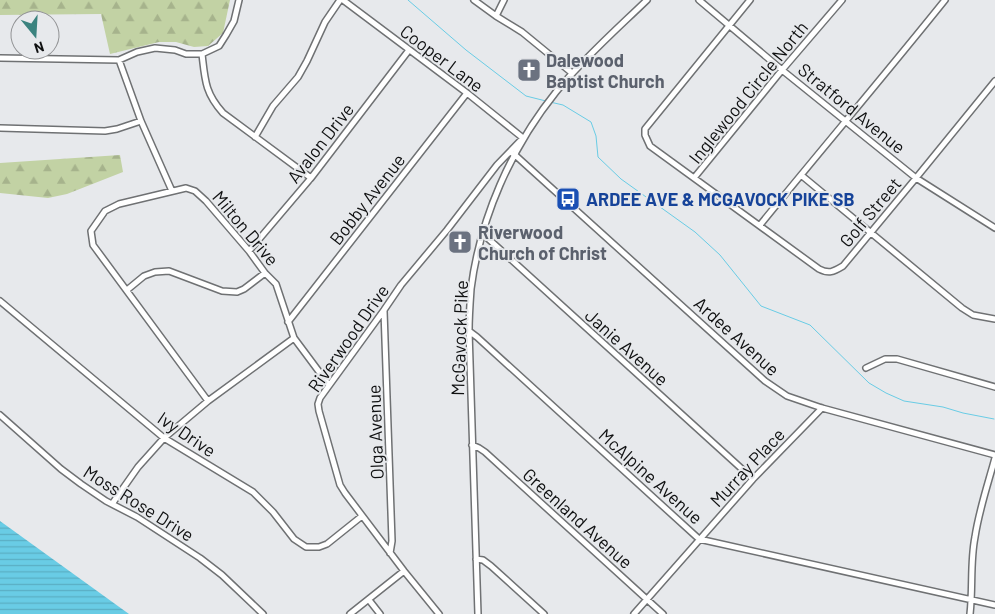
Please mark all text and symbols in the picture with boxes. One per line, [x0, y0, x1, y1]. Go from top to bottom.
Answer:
north arrow [10, 10, 60, 60]
street label: Inglewood Circle North [684, 16, 812, 168]
street label: Cooper Lane [396, 20, 488, 96]
text: N [32, 38, 46, 57]
place label: Dalewood Baptist Church [546, 49, 665, 92]
church icon: Dalewood Baptist Church [516, 57, 542, 83]
street label: Stratford Avenue [794, 58, 910, 158]
street label: Avalon Drive [282, 99, 358, 187]
street label: Bobby Avenue [325, 149, 409, 249]
street label: Golf Street [835, 173, 905, 251]
street label: Milton Drive [208, 186, 284, 270]
bus stop icon: ARDEE AVE & MCGAVOCK PIKE SB [555, 186, 581, 212]
place label: ARDEE AVE & MCGAVOCK PIKE SB [586, 188, 855, 210]
place label: Riverwood Church of Christ [478, 221, 607, 264]
church icon: Riverwood Church of Christ [447, 229, 473, 255]
street label: Riverwood Drive [303, 280, 393, 396]
street label: McGavock Pike [446, 280, 472, 396]
street label: Ardee Avenue [690, 292, 784, 380]
street label: Janie Avenue [581, 304, 673, 390]
street label: Olga Avenue [362, 384, 388, 480]
street label: Ivy Drive [154, 407, 220, 461]
street label: Murray Place [705, 423, 789, 511]
street label: McAlpine Avenue [595, 424, 707, 528]
street label: Moss Rose Drive [80, 460, 198, 546]
street label: Greenland Avenue [519, 463, 637, 573]

